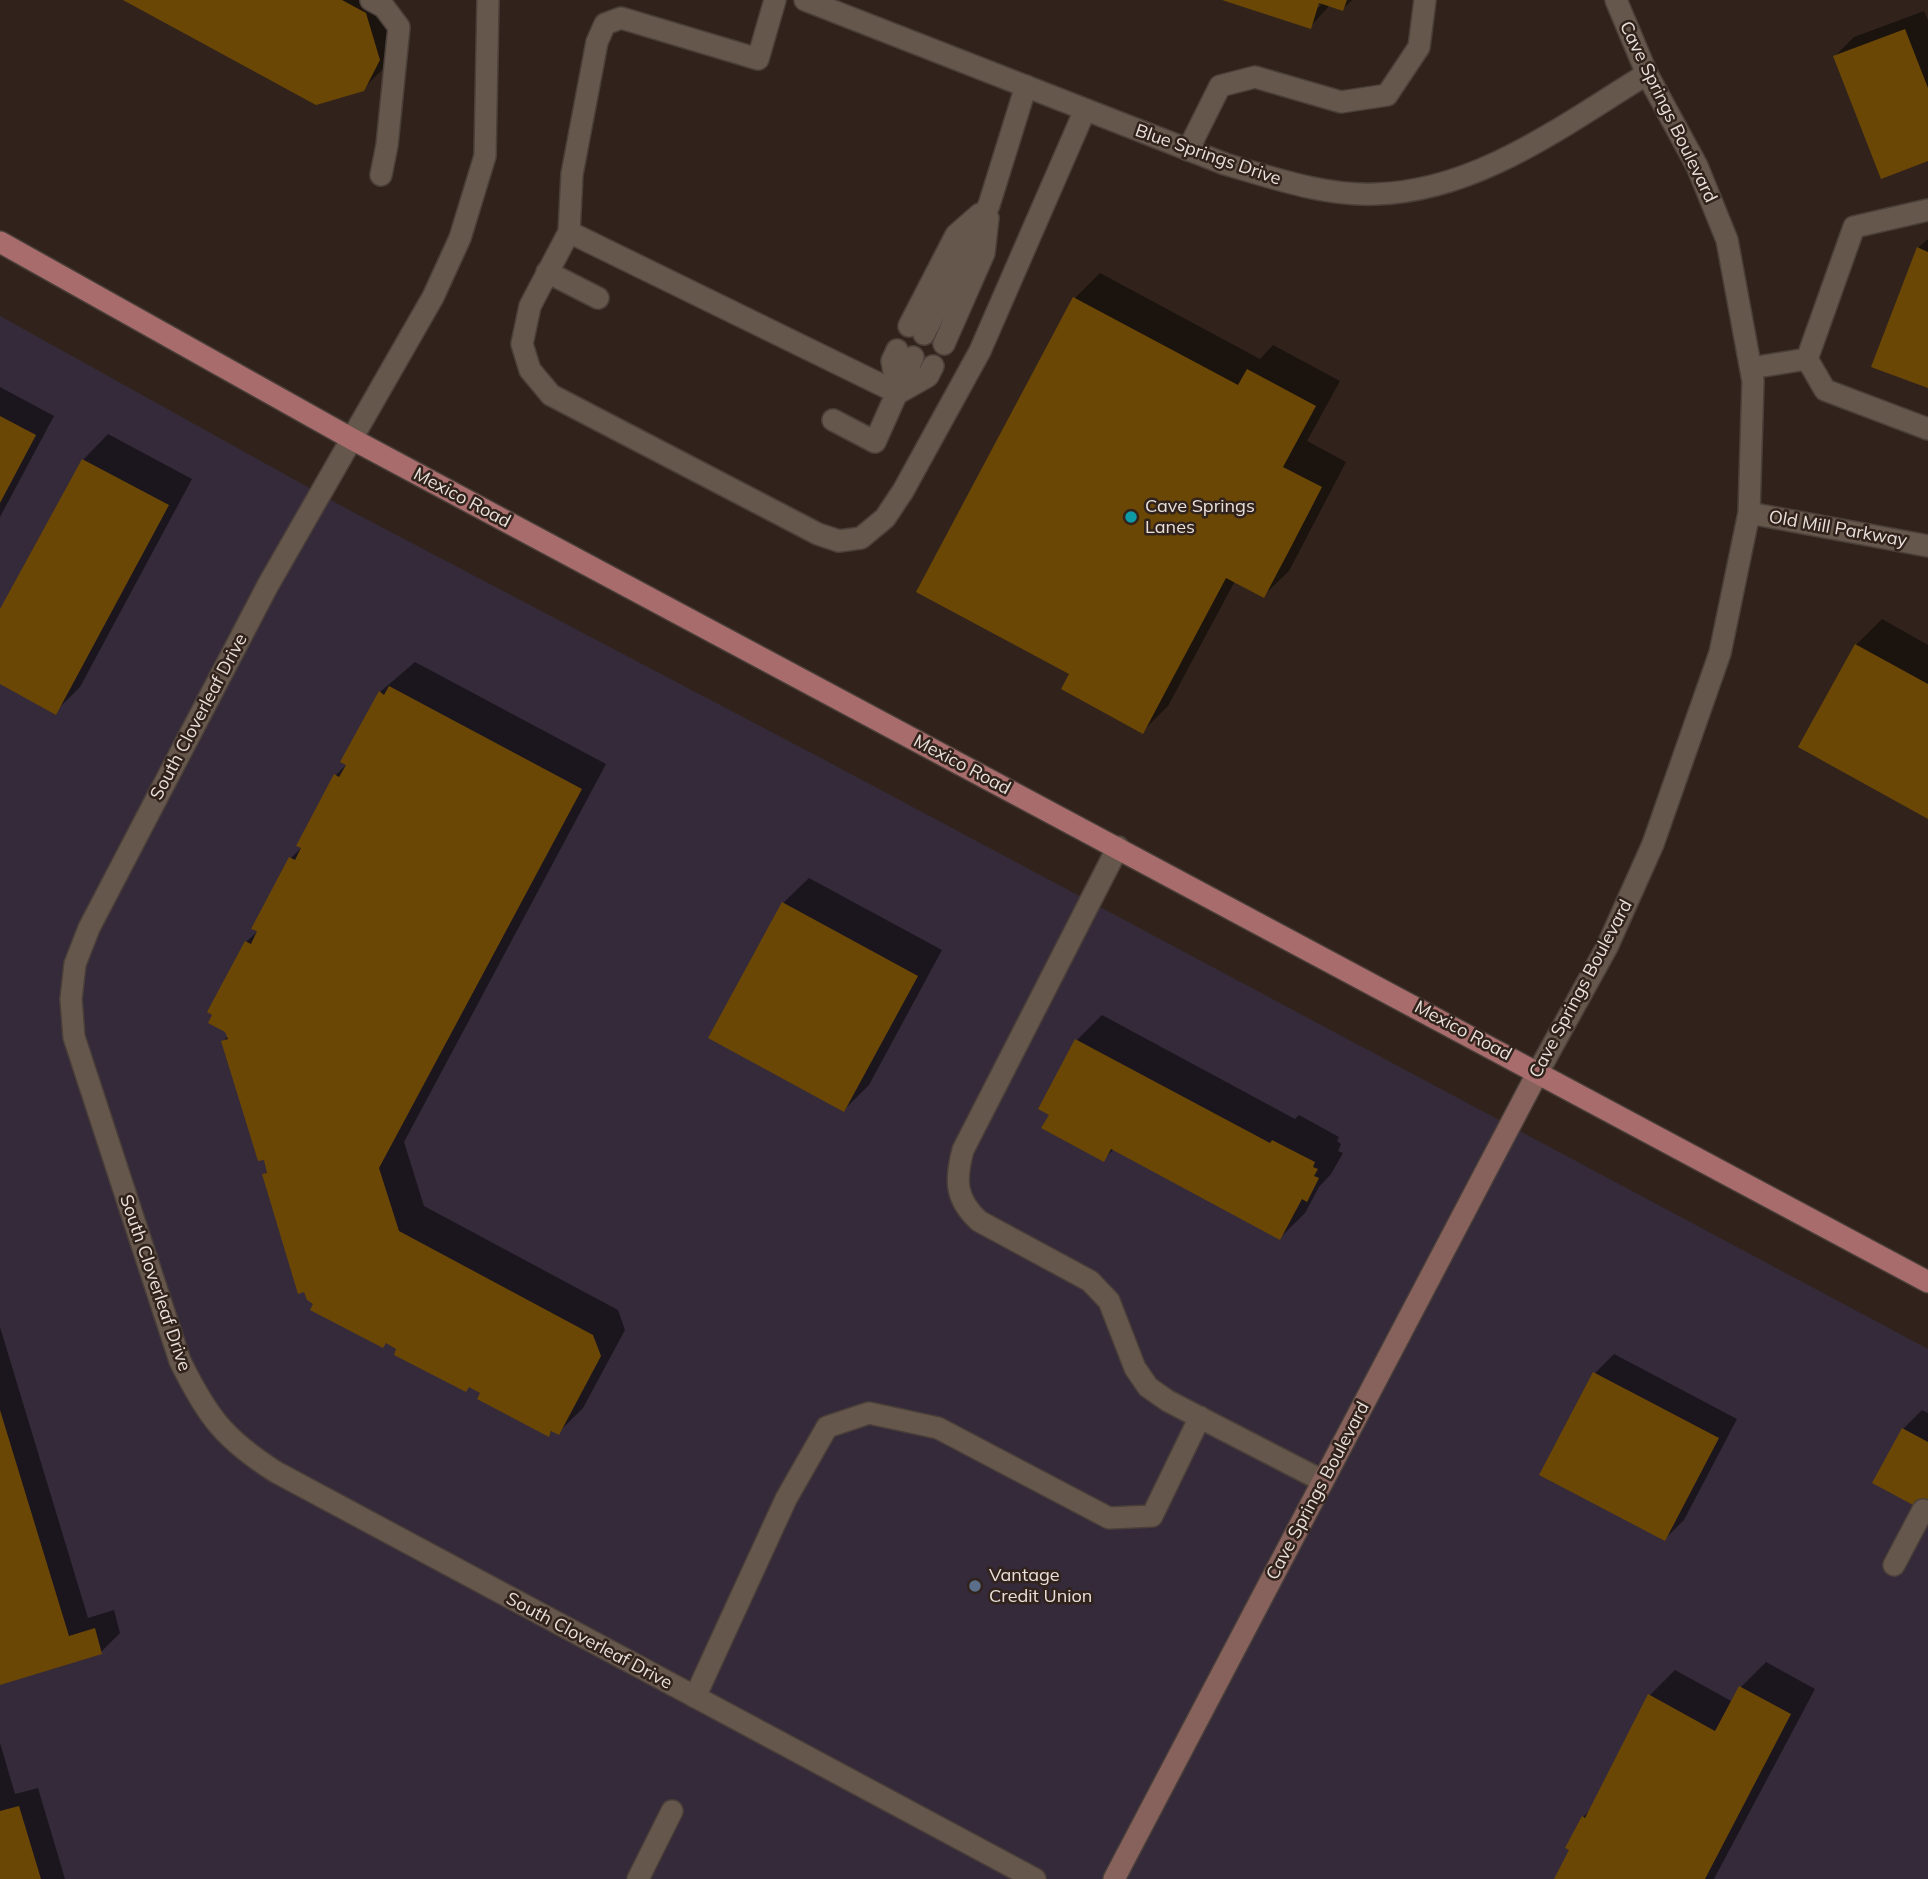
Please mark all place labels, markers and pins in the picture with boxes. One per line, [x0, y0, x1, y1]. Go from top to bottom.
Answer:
place label: Cave Springs Lanes [1145, 496, 1255, 538]
marker: Cave Springs Lanes [1123, 509, 1139, 525]
place label: Vantage Credit Union [989, 1565, 1092, 1608]
marker: Vantage Credit Union [967, 1578, 983, 1594]

